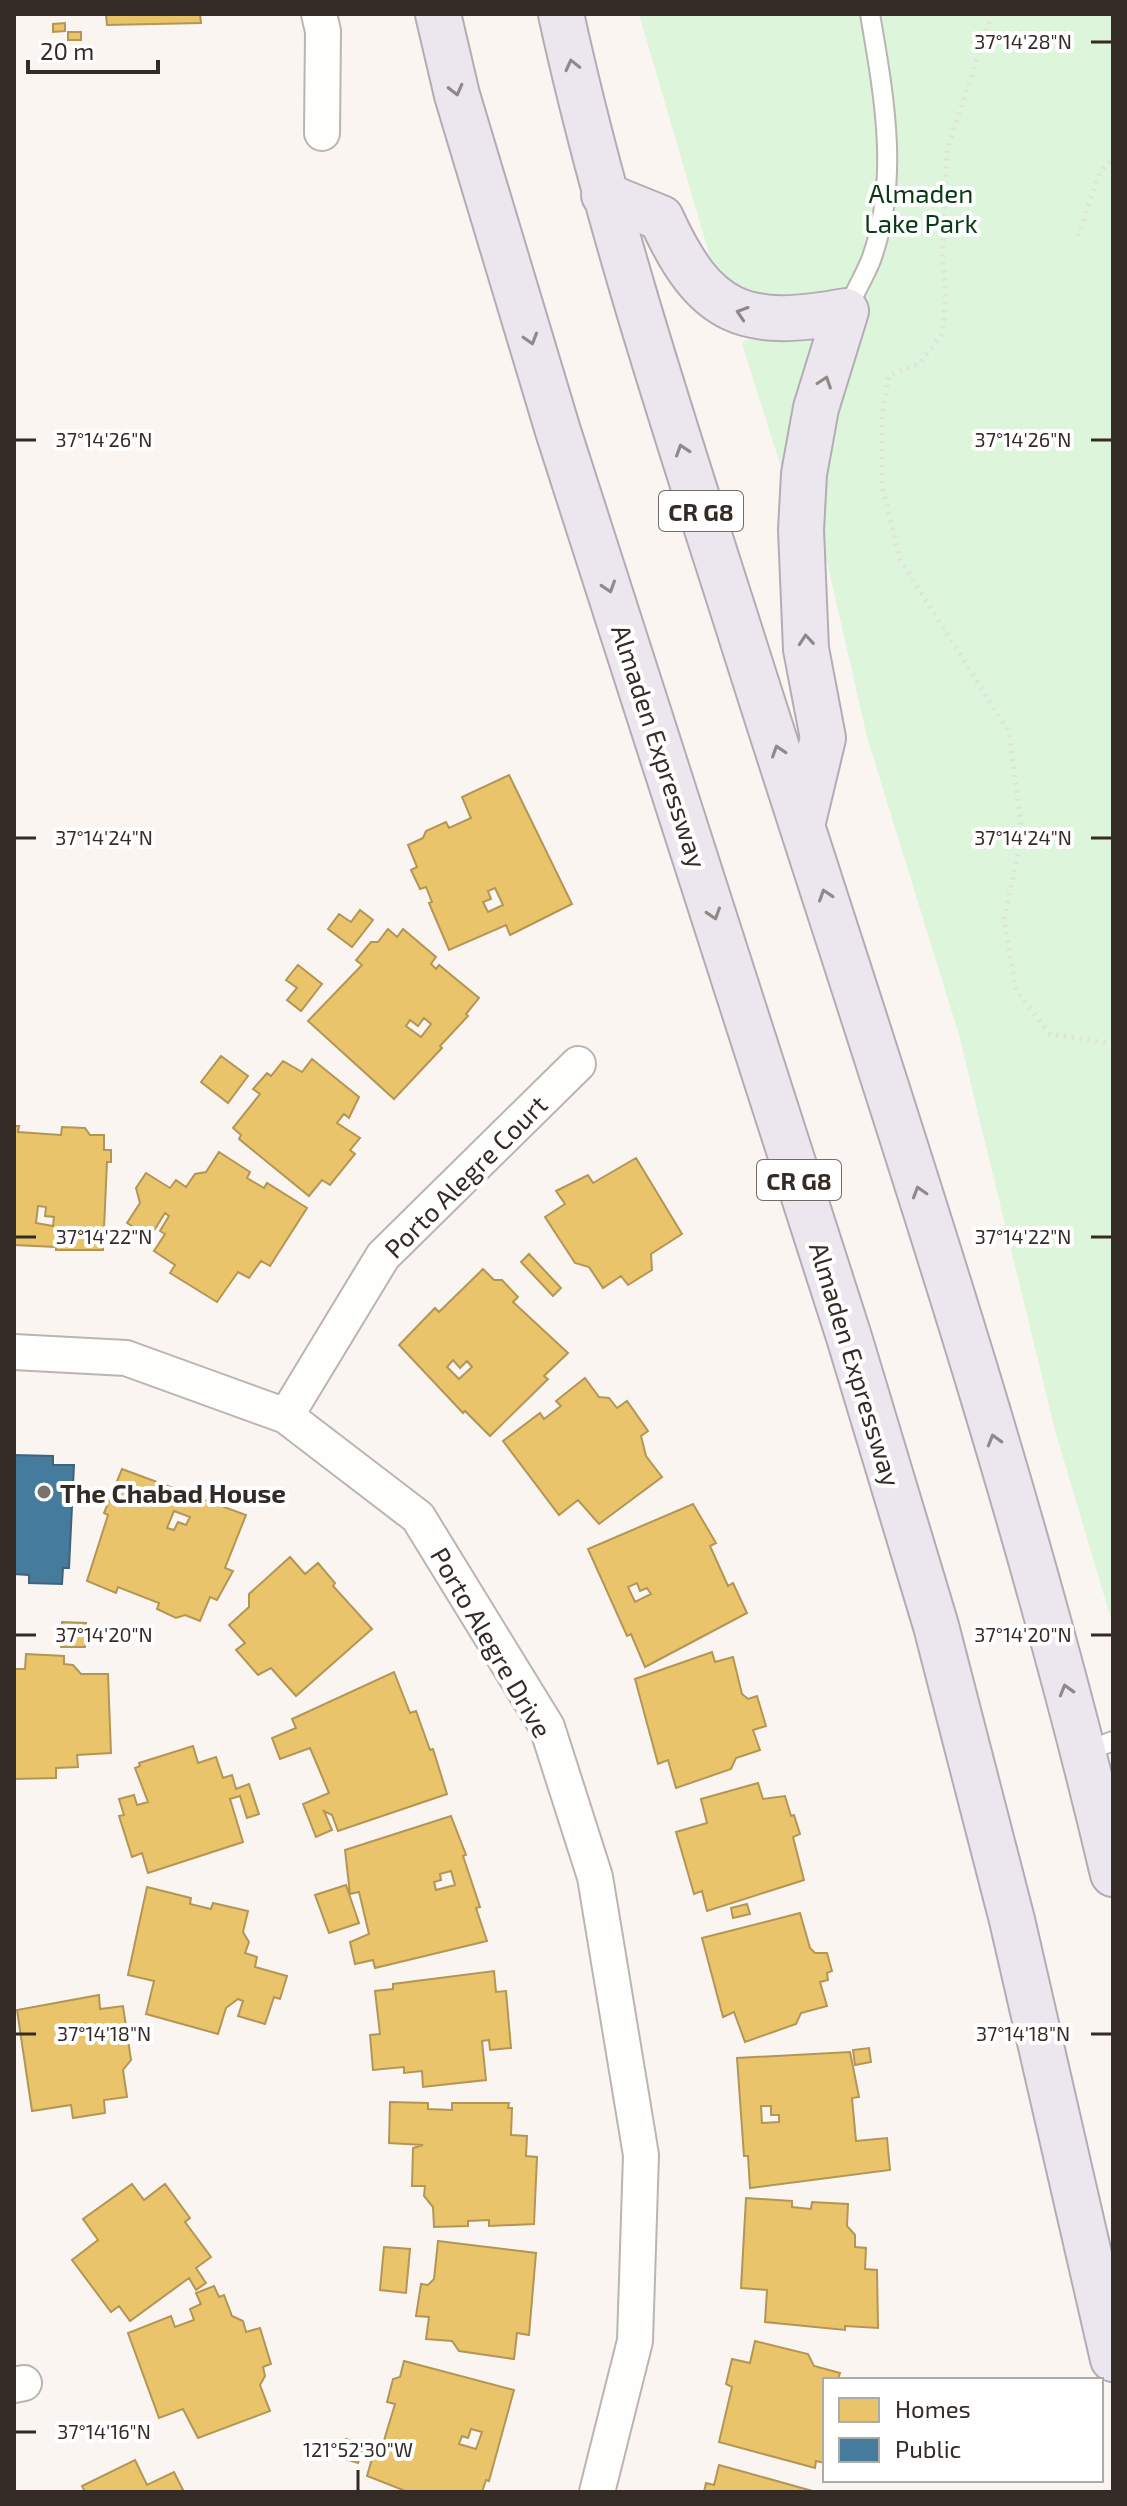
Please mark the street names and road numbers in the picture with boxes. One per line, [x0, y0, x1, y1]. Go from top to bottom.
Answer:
road number: CR G8 [659, 491, 743, 531]
street label: Almaden Expressway [606, 620, 714, 872]
street label: Porto Alegre Court [377, 1088, 553, 1264]
road number: CR G8 [757, 1160, 841, 1200]
street label: Almaden Expressway [804, 1238, 908, 1490]
street label: Porto Alegre Drive [425, 1542, 559, 1742]

